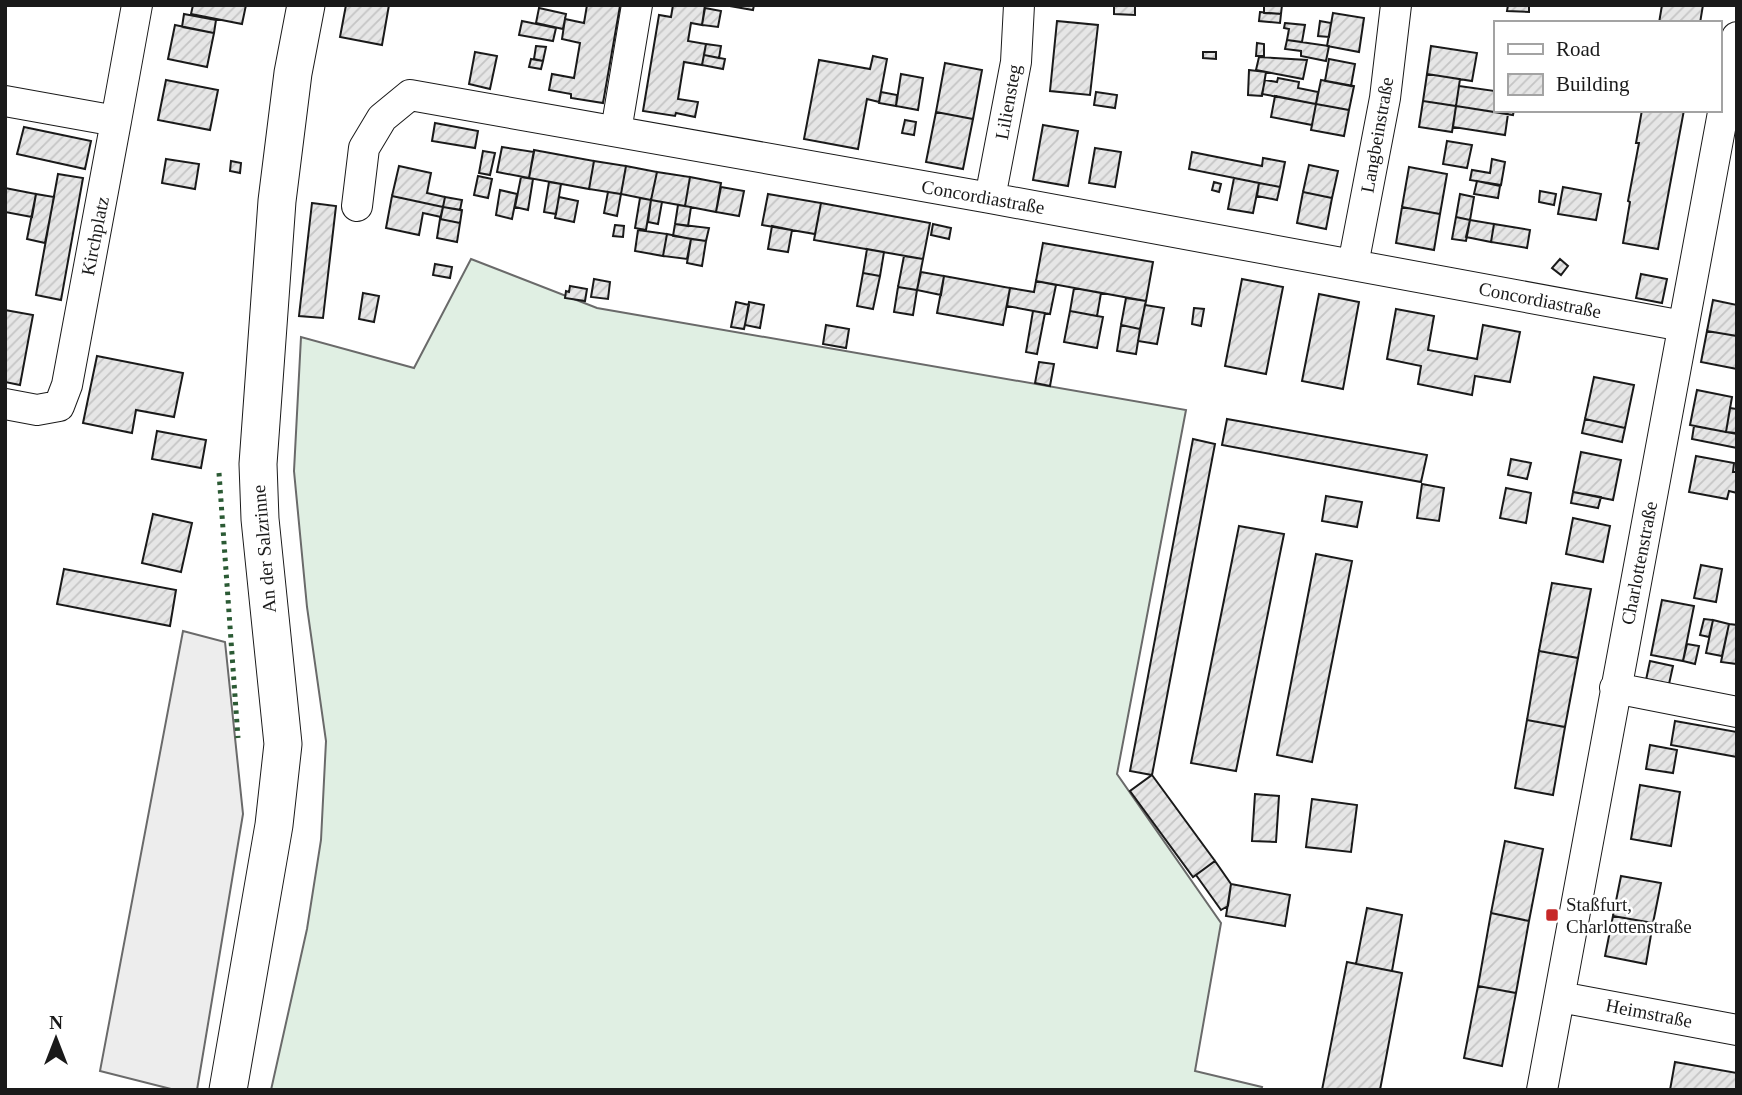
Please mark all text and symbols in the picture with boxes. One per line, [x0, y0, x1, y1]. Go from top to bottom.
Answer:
legend [1494, 21, 1721, 112]
text: Road [1556, 37, 1601, 61]
street label: Liliensteg [991, 62, 1025, 141]
text: Building [1556, 72, 1630, 96]
street label: Langbeinstraße [1356, 76, 1398, 194]
street label: Concordiastraße [920, 176, 1046, 218]
street label: Kirchplatz [77, 195, 113, 277]
street label: Concordiastraße [1477, 278, 1603, 322]
street label: An der Salzrinne [248, 484, 280, 614]
street label: Charlottenstraße [1617, 499, 1661, 627]
place label: Staßfurt, Charlottenstraße [1566, 894, 1692, 937]
marker: Staßfurt, Charlottenstraße [1544, 907, 1560, 923]
street label: Heimstraße [1604, 994, 1694, 1032]
north arrow [21, 1004, 91, 1074]
text: N [49, 1012, 63, 1033]

